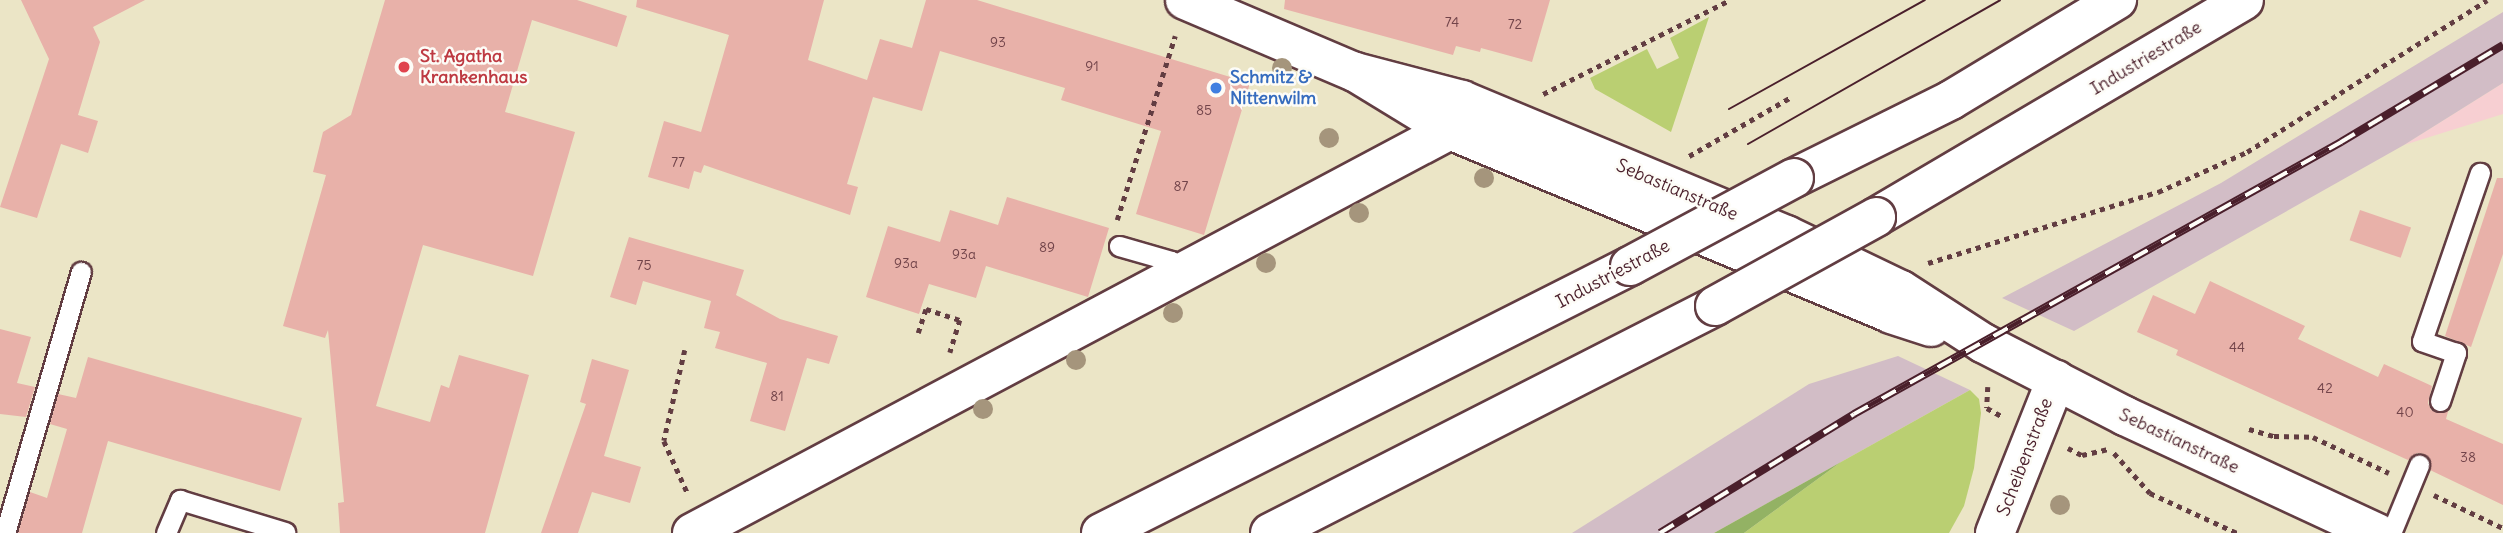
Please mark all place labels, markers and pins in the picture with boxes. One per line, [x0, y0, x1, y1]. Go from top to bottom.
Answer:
place label: St. Agatha Krankenhaus [420, 46, 527, 88]
marker: St. Agatha Krankenhaus [394, 57, 414, 77]
place label: Schmitz & Nittenwilm [1230, 67, 1316, 110]
marker: Schmitz & Nittenwilm [1208, 80, 1224, 96]

